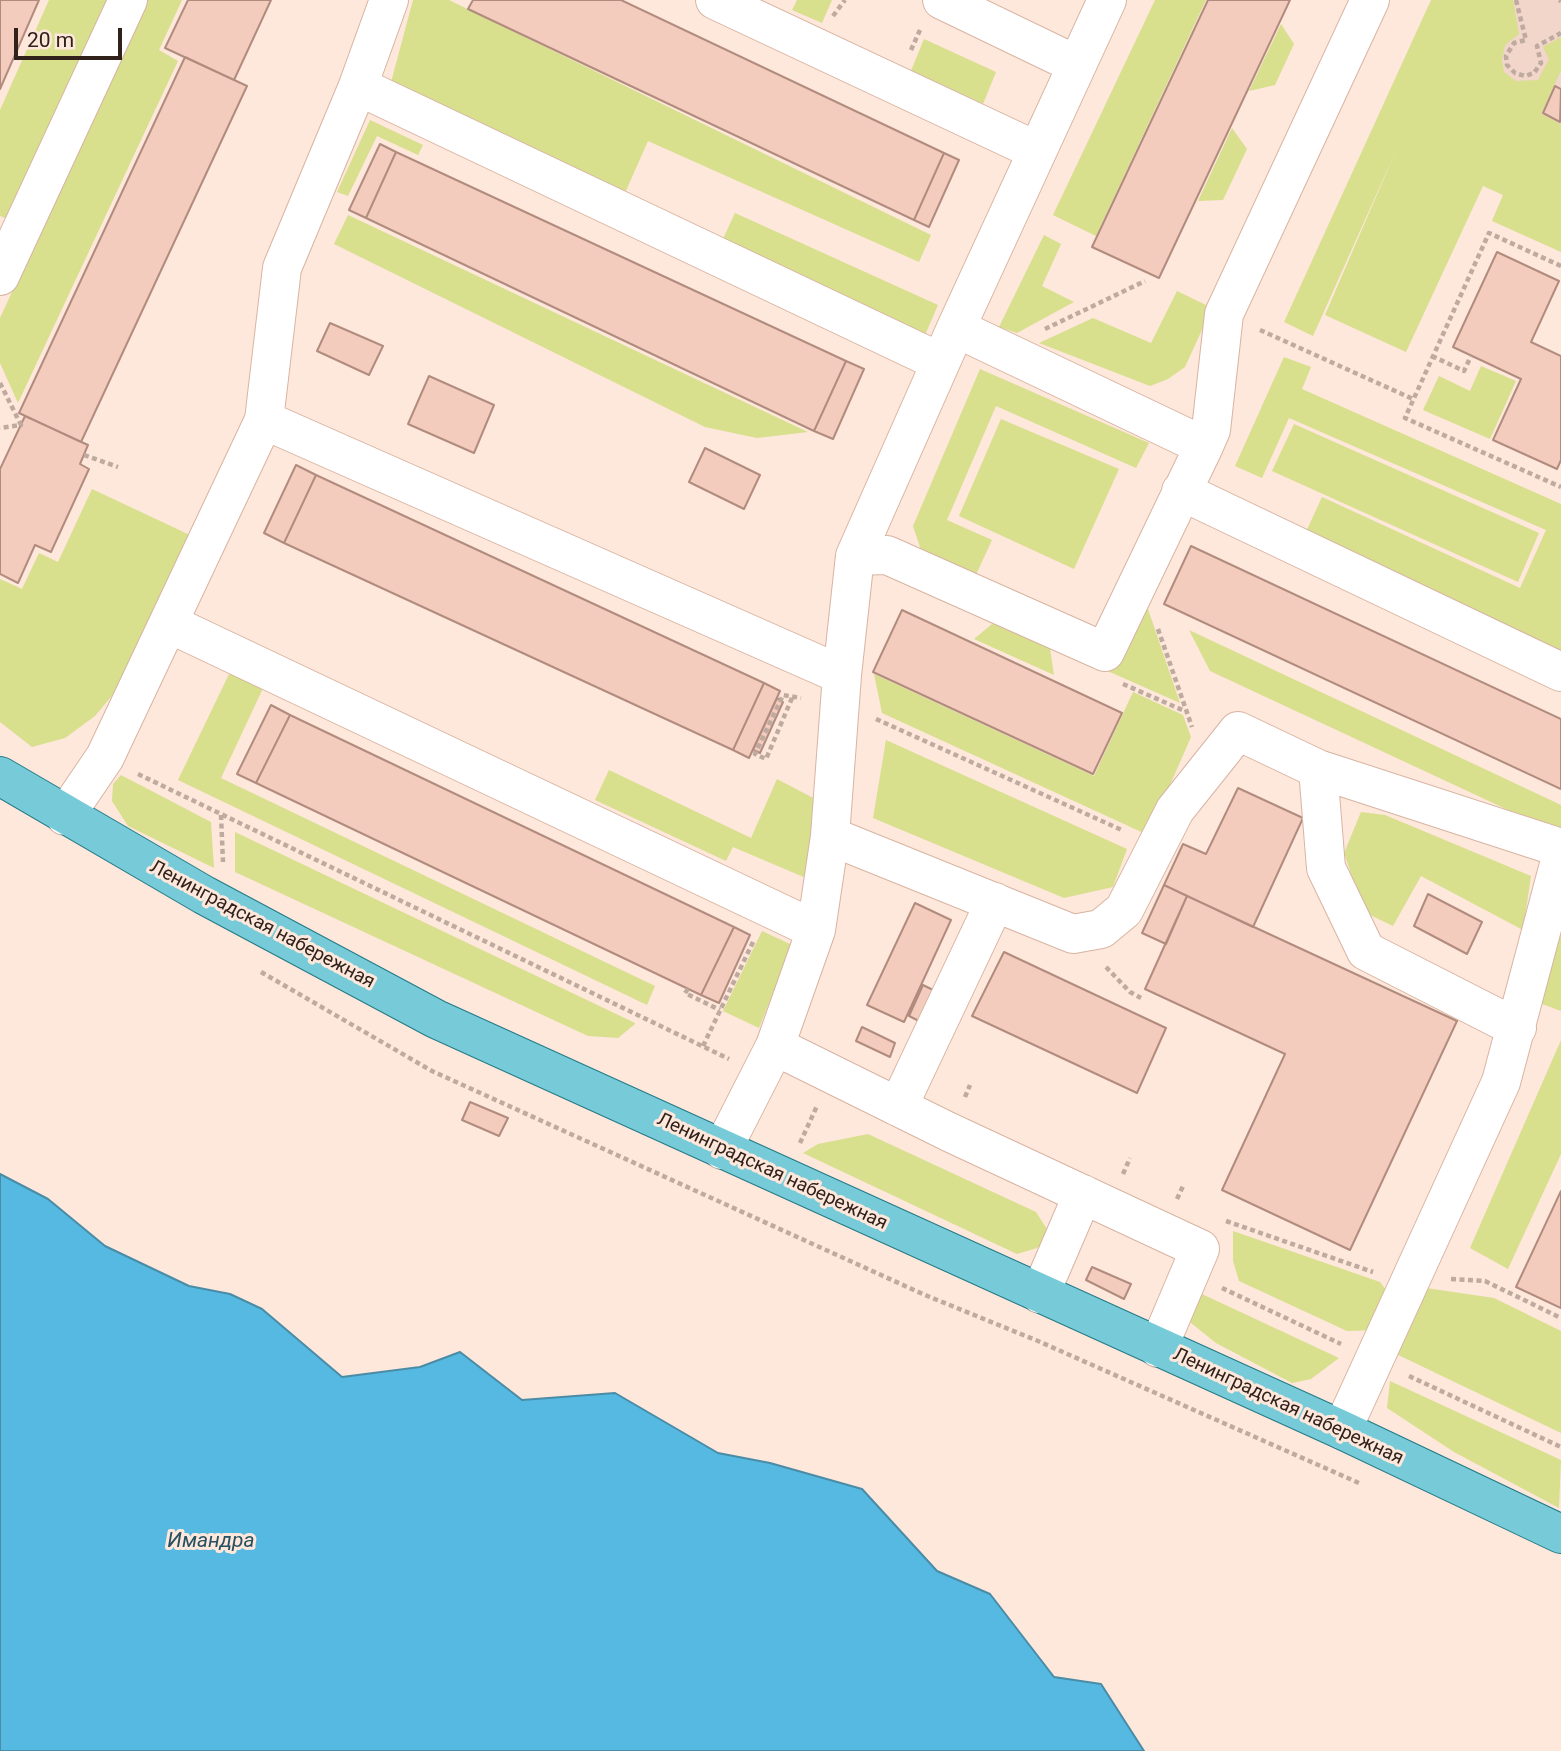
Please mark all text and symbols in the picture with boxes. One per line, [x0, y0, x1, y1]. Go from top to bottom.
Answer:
scale bar [18, 14, 126, 58]
text: 20 m [27, 28, 74, 52]
street label: Ленинградская набережная [146, 856, 378, 994]
street label: Ленинградская набережная [653, 1109, 891, 1235]
street label: Ленинградская набережная [1169, 1344, 1407, 1470]
water label: Имандра [167, 1529, 255, 1555]

